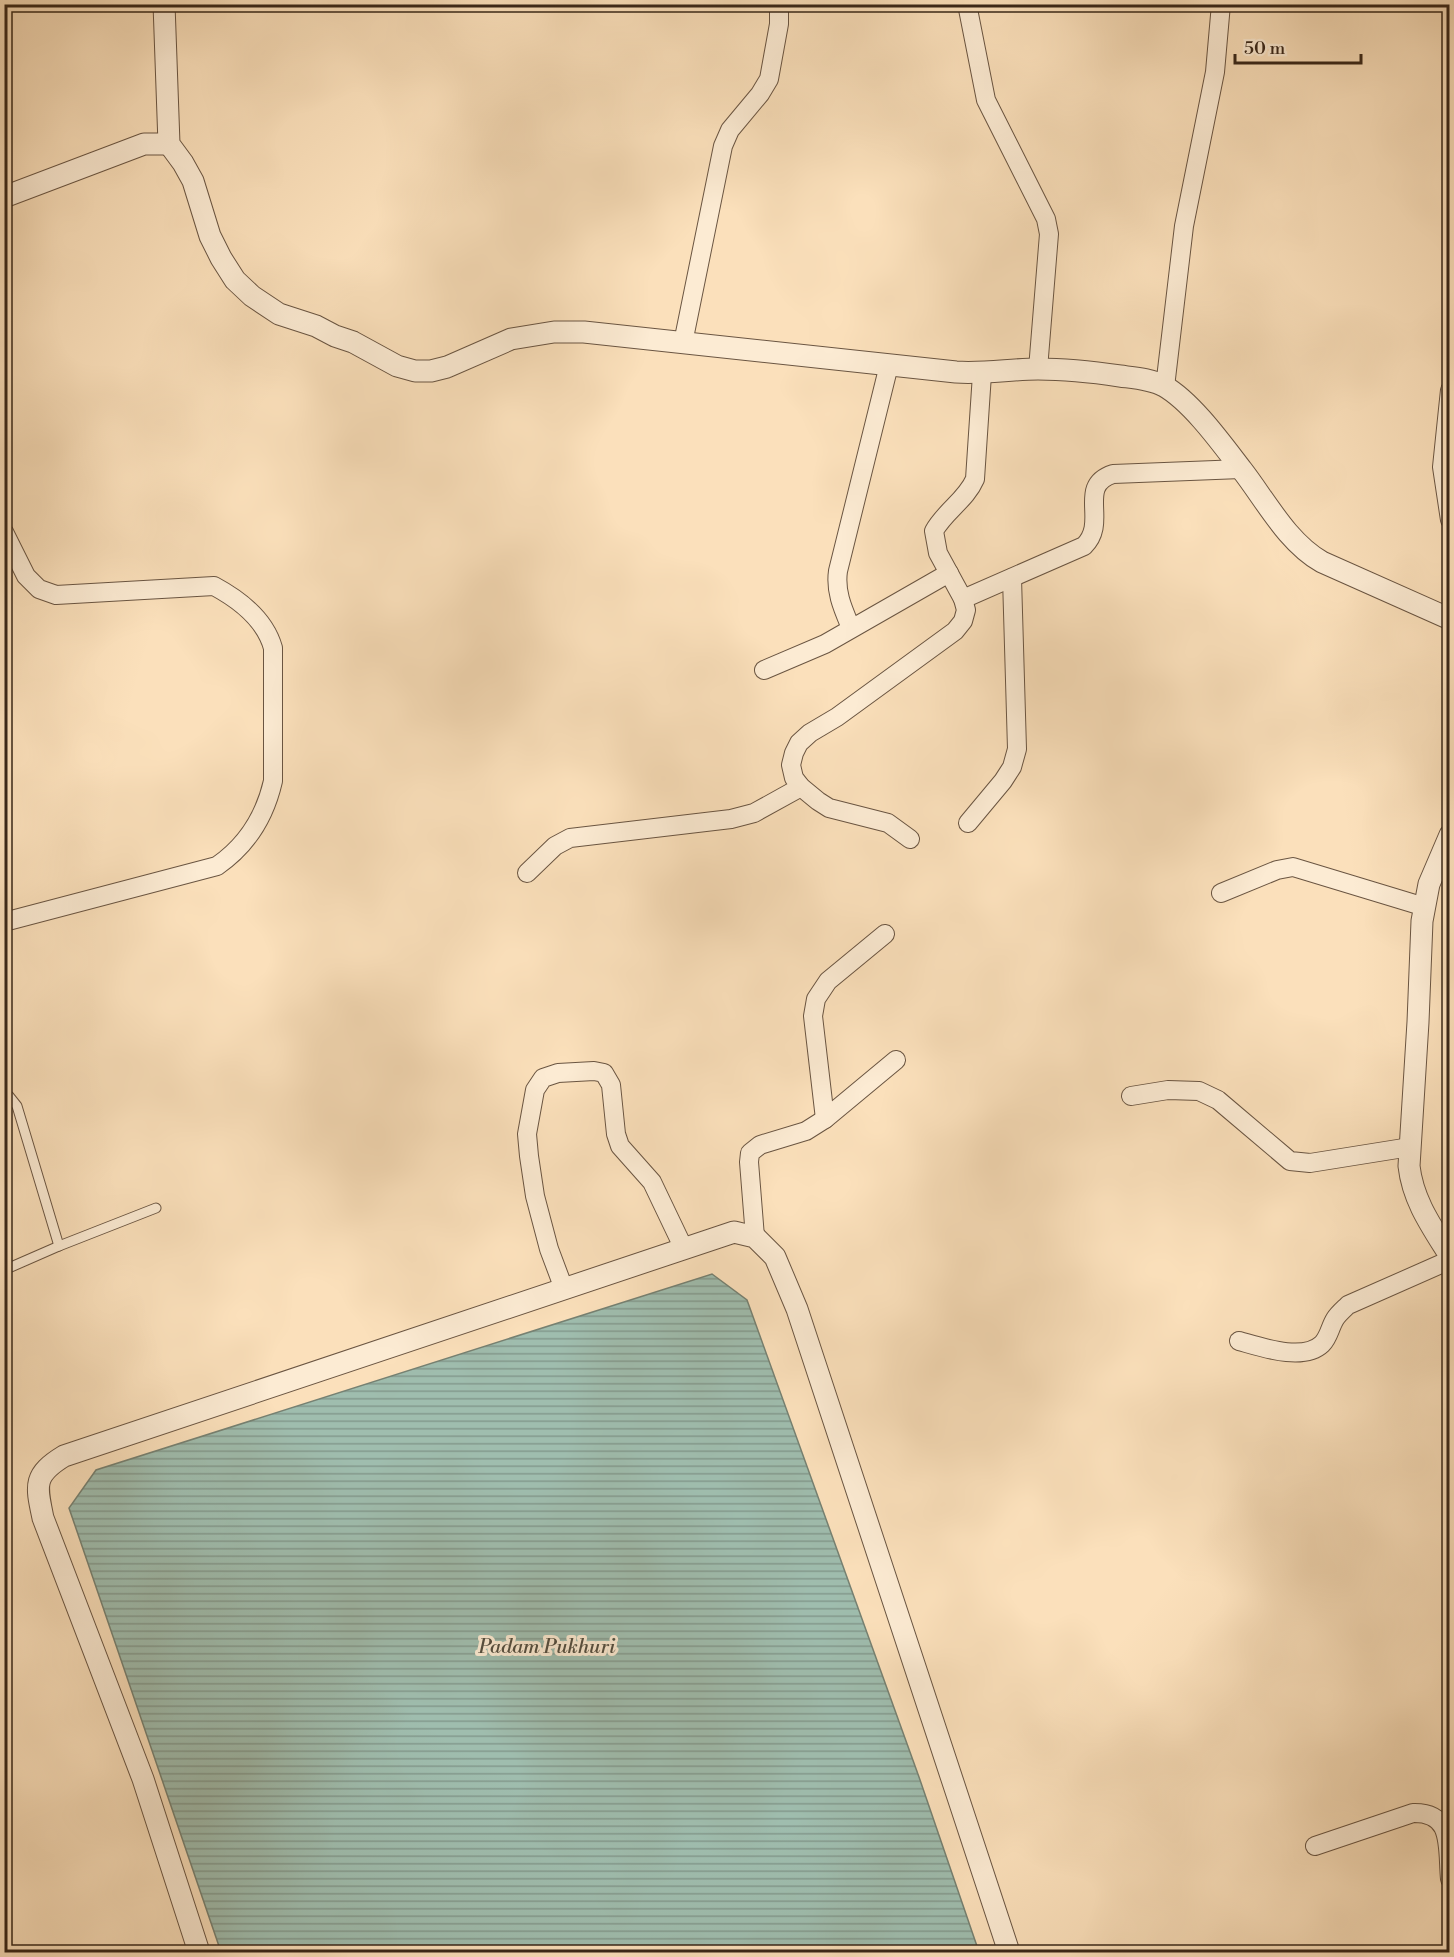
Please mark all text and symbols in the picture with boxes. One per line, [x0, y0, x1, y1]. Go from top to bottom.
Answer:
scale bar [1235, 27, 1361, 65]
text: 50 m [1244, 37, 1286, 60]
water label: Padam Pukhuri [477, 1635, 616, 1660]

